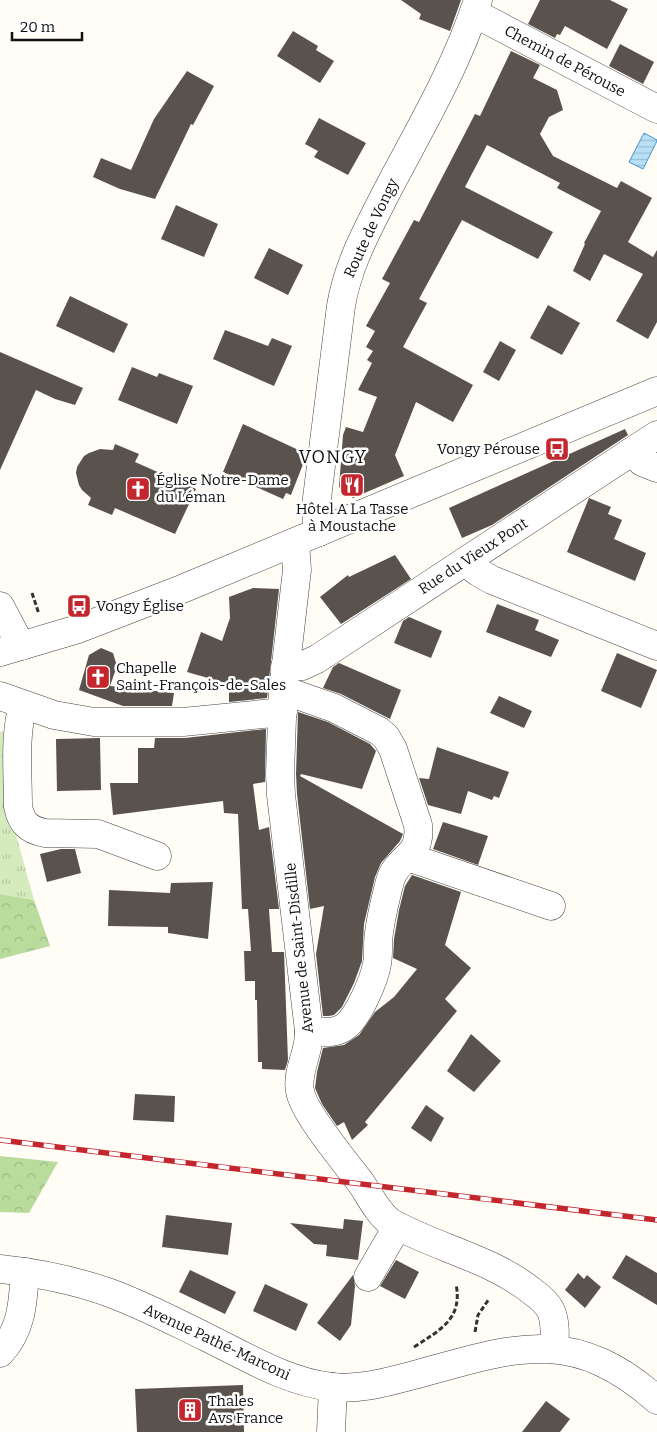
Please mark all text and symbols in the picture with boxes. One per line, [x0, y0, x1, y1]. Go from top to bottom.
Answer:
scale bar [12, 10, 82, 42]
text: 20 m [20, 18, 56, 36]
street label: Chemin de Pérouse [501, 21, 629, 101]
street label: Route de Vongy [340, 175, 402, 281]
bus stop icon: Vongy Pérouse [544, 436, 570, 462]
place label: Vongy Pérouse [437, 440, 540, 458]
district label: VONGY [299, 446, 367, 468]
place label: Église Notre-Dame du Léman [156, 471, 289, 506]
restaurant icon: Hôtel A La Tasse à Moustache [339, 472, 365, 498]
church icon: Église Notre-Dame du Léman [125, 476, 151, 502]
place label: Hôtel A La Tasse à Moustache [296, 500, 408, 535]
street label: Rue du Vieux Pont [415, 514, 531, 598]
bus stop icon: Vongy Église [66, 593, 92, 619]
place label: Vongy Église [96, 597, 184, 615]
place label: Chapelle Saint-François-de-Sales [116, 659, 286, 694]
church icon: Chapelle Saint-François-de-Sales [85, 664, 111, 690]
street label: Avenue de Saint-Disdille [281, 862, 317, 1034]
street label: Avenue Pathé-Marconi [141, 1300, 294, 1384]
place label: Thales Avs France [208, 1392, 283, 1427]
building icon: Thales Avs France [177, 1397, 203, 1423]

